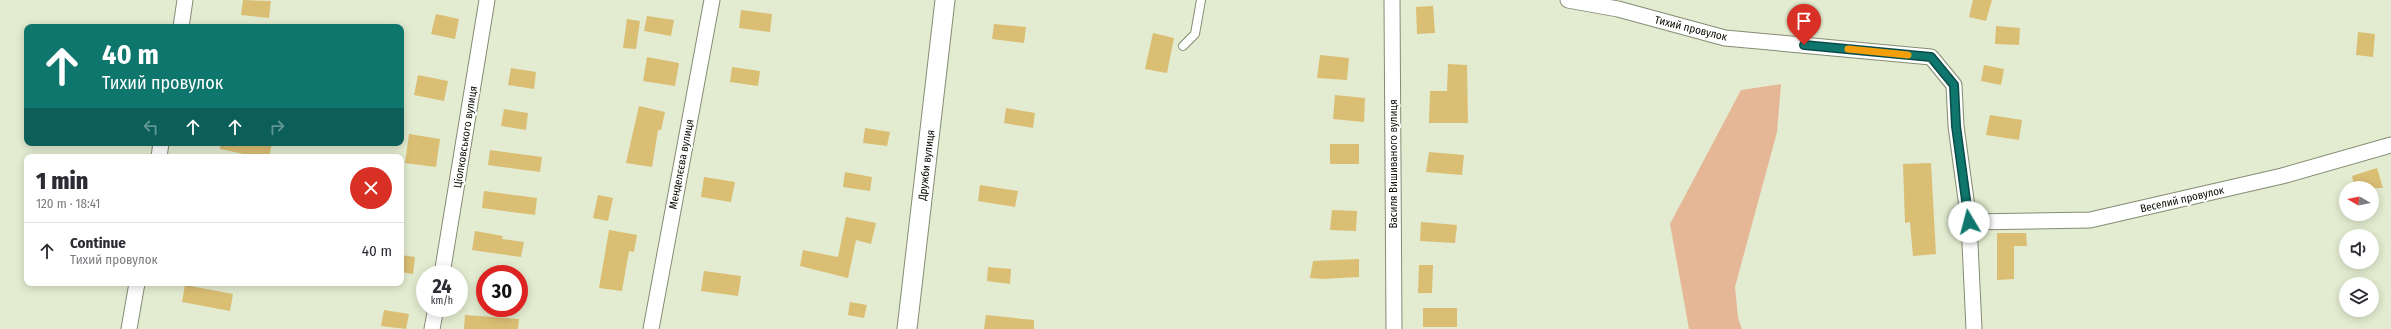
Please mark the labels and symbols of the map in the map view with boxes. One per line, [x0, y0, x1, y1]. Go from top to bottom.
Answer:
pin [1787, 4, 1821, 45]
street label: Тихий провулок [1653, 13, 1729, 44]
street label: Ціолковського вулиця [451, 85, 480, 189]
street label: Василя Вишиваного вулиця [1387, 99, 1400, 229]
street label: Менделєєва вулиця [666, 118, 697, 210]
street label: Дружби вулиця [916, 129, 937, 202]
north arrow [2339, 181, 2379, 221]
street label: Веселий провулок [2139, 183, 2226, 215]
position arrow [1948, 201, 1990, 243]
speed limit sign: 30 [476, 265, 528, 317]

